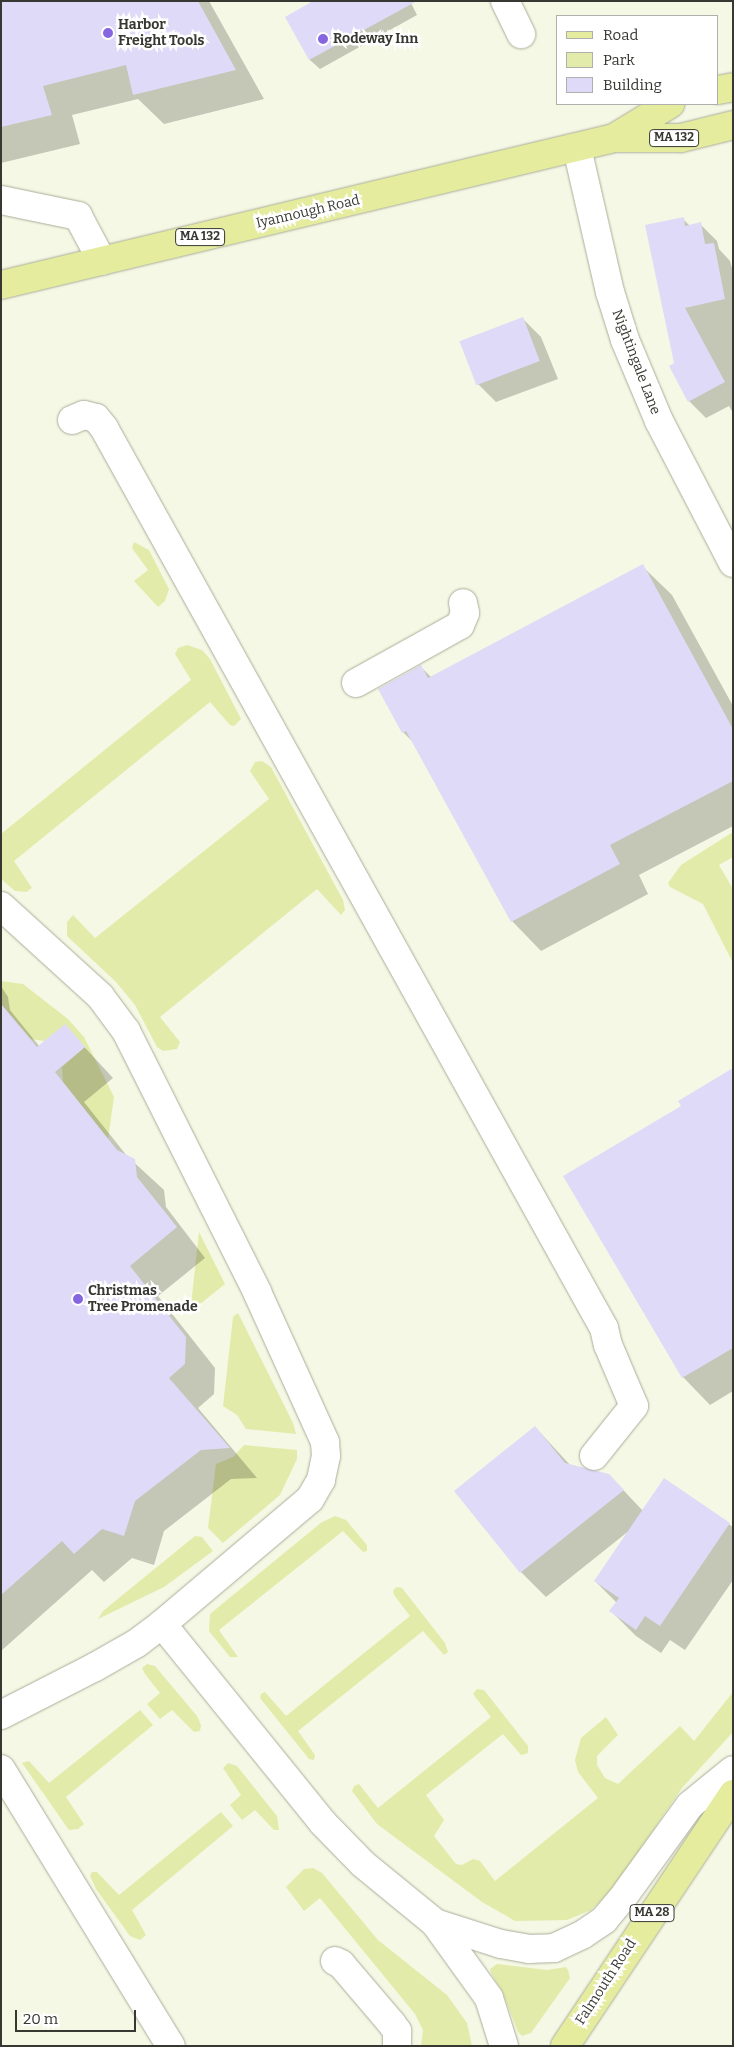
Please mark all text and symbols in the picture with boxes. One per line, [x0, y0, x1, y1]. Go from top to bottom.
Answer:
legend [556, 15, 719, 105]
place label: Harbor Freight Tools [118, 17, 204, 49]
text: Road [603, 26, 638, 44]
marker: Harbor Freight Tools [102, 27, 114, 39]
place label: Rodeway Inn [333, 31, 418, 47]
marker: Rodeway Inn [317, 33, 329, 45]
text: Park [603, 51, 635, 69]
text: Building [603, 76, 662, 94]
road number: MA 132 [649, 128, 699, 148]
street label: Iyannough Road [255, 192, 361, 232]
road number: MA 132 [175, 228, 225, 246]
street label: Nightingale Lane [608, 307, 664, 417]
place label: Christmas Tree Promenade [88, 1283, 198, 1315]
marker: Christmas Tree Promenade [72, 1293, 84, 1305]
road number: MA 28 [630, 1904, 674, 1922]
street label: Falmouth Road [572, 1936, 640, 2028]
scale bar [18, 2000, 139, 2032]
text: 20 m [23, 2010, 58, 2028]

